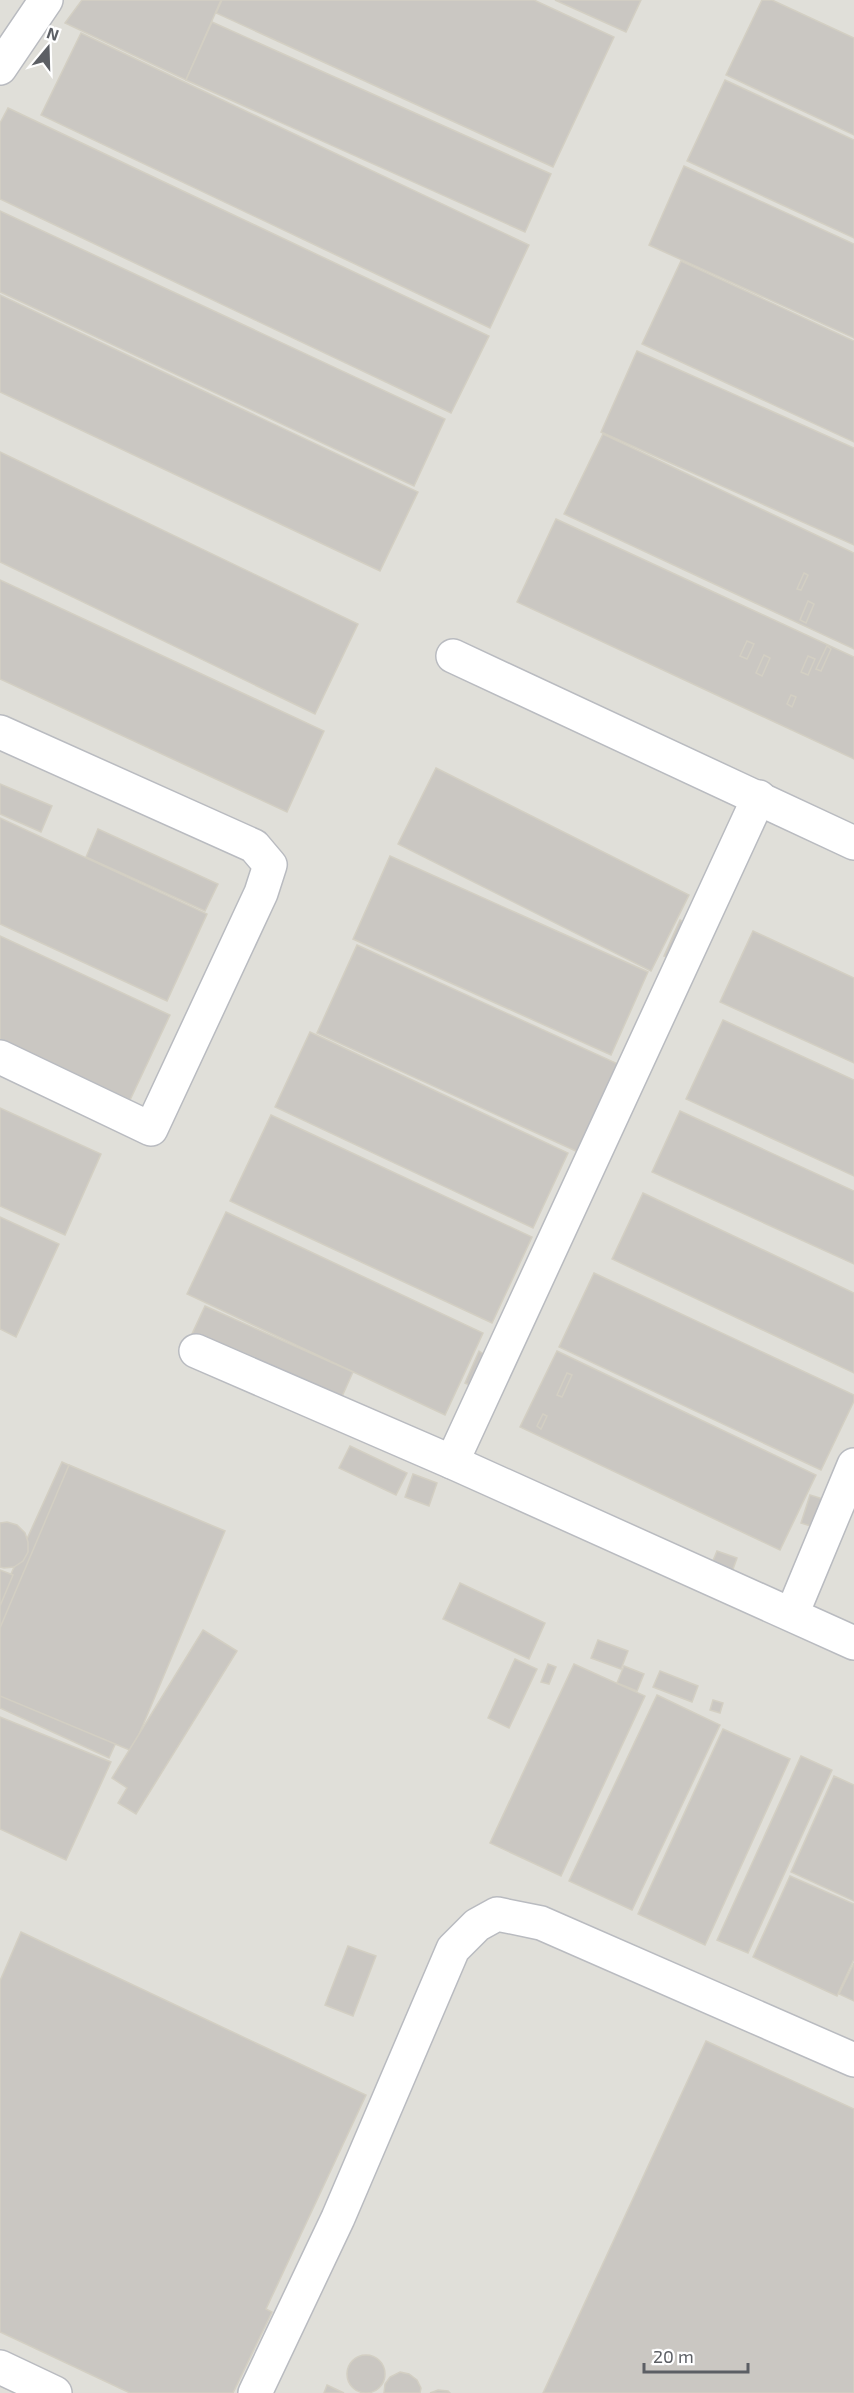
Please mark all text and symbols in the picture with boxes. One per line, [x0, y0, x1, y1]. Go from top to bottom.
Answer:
north arrow [18, 18, 78, 78]
text: N [44, 22, 62, 44]
scale bar [644, 2336, 748, 2374]
text: 20 m [653, 2345, 694, 2367]

